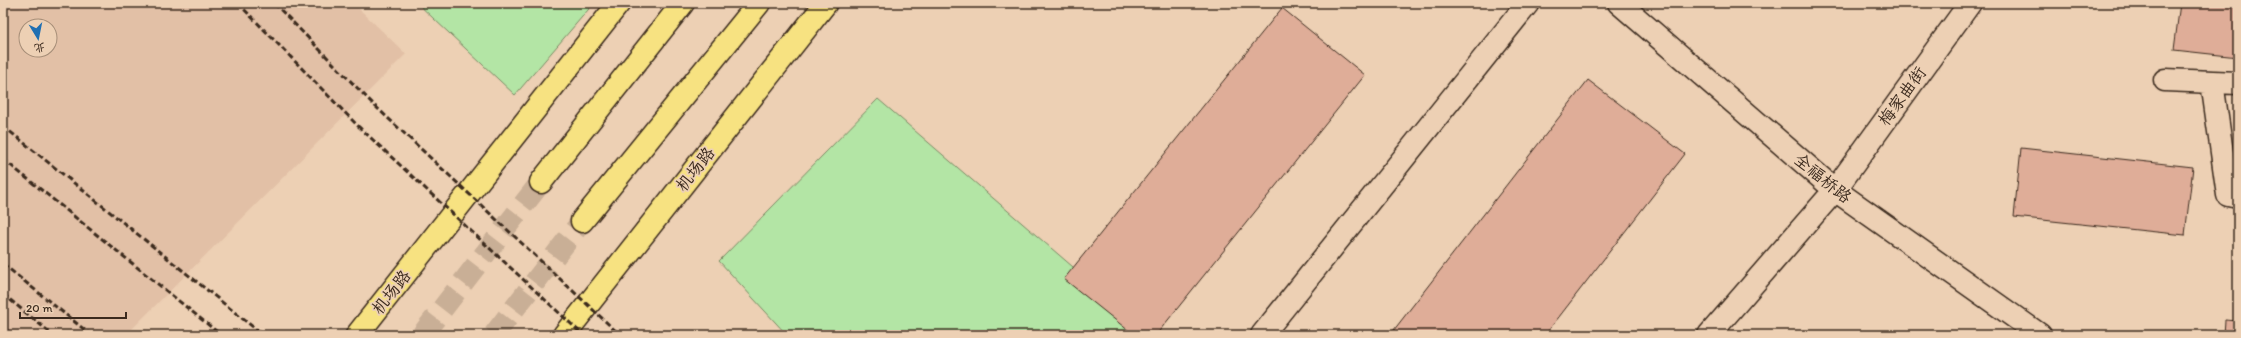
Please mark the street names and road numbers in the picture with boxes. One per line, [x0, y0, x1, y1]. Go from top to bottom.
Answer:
street label: 梅家曲街 [1874, 63, 1930, 129]
street label: 机场路 [671, 143, 719, 195]
street label: 全福桥路 [1790, 149, 1856, 207]
street label: 机场路 [367, 266, 415, 318]

